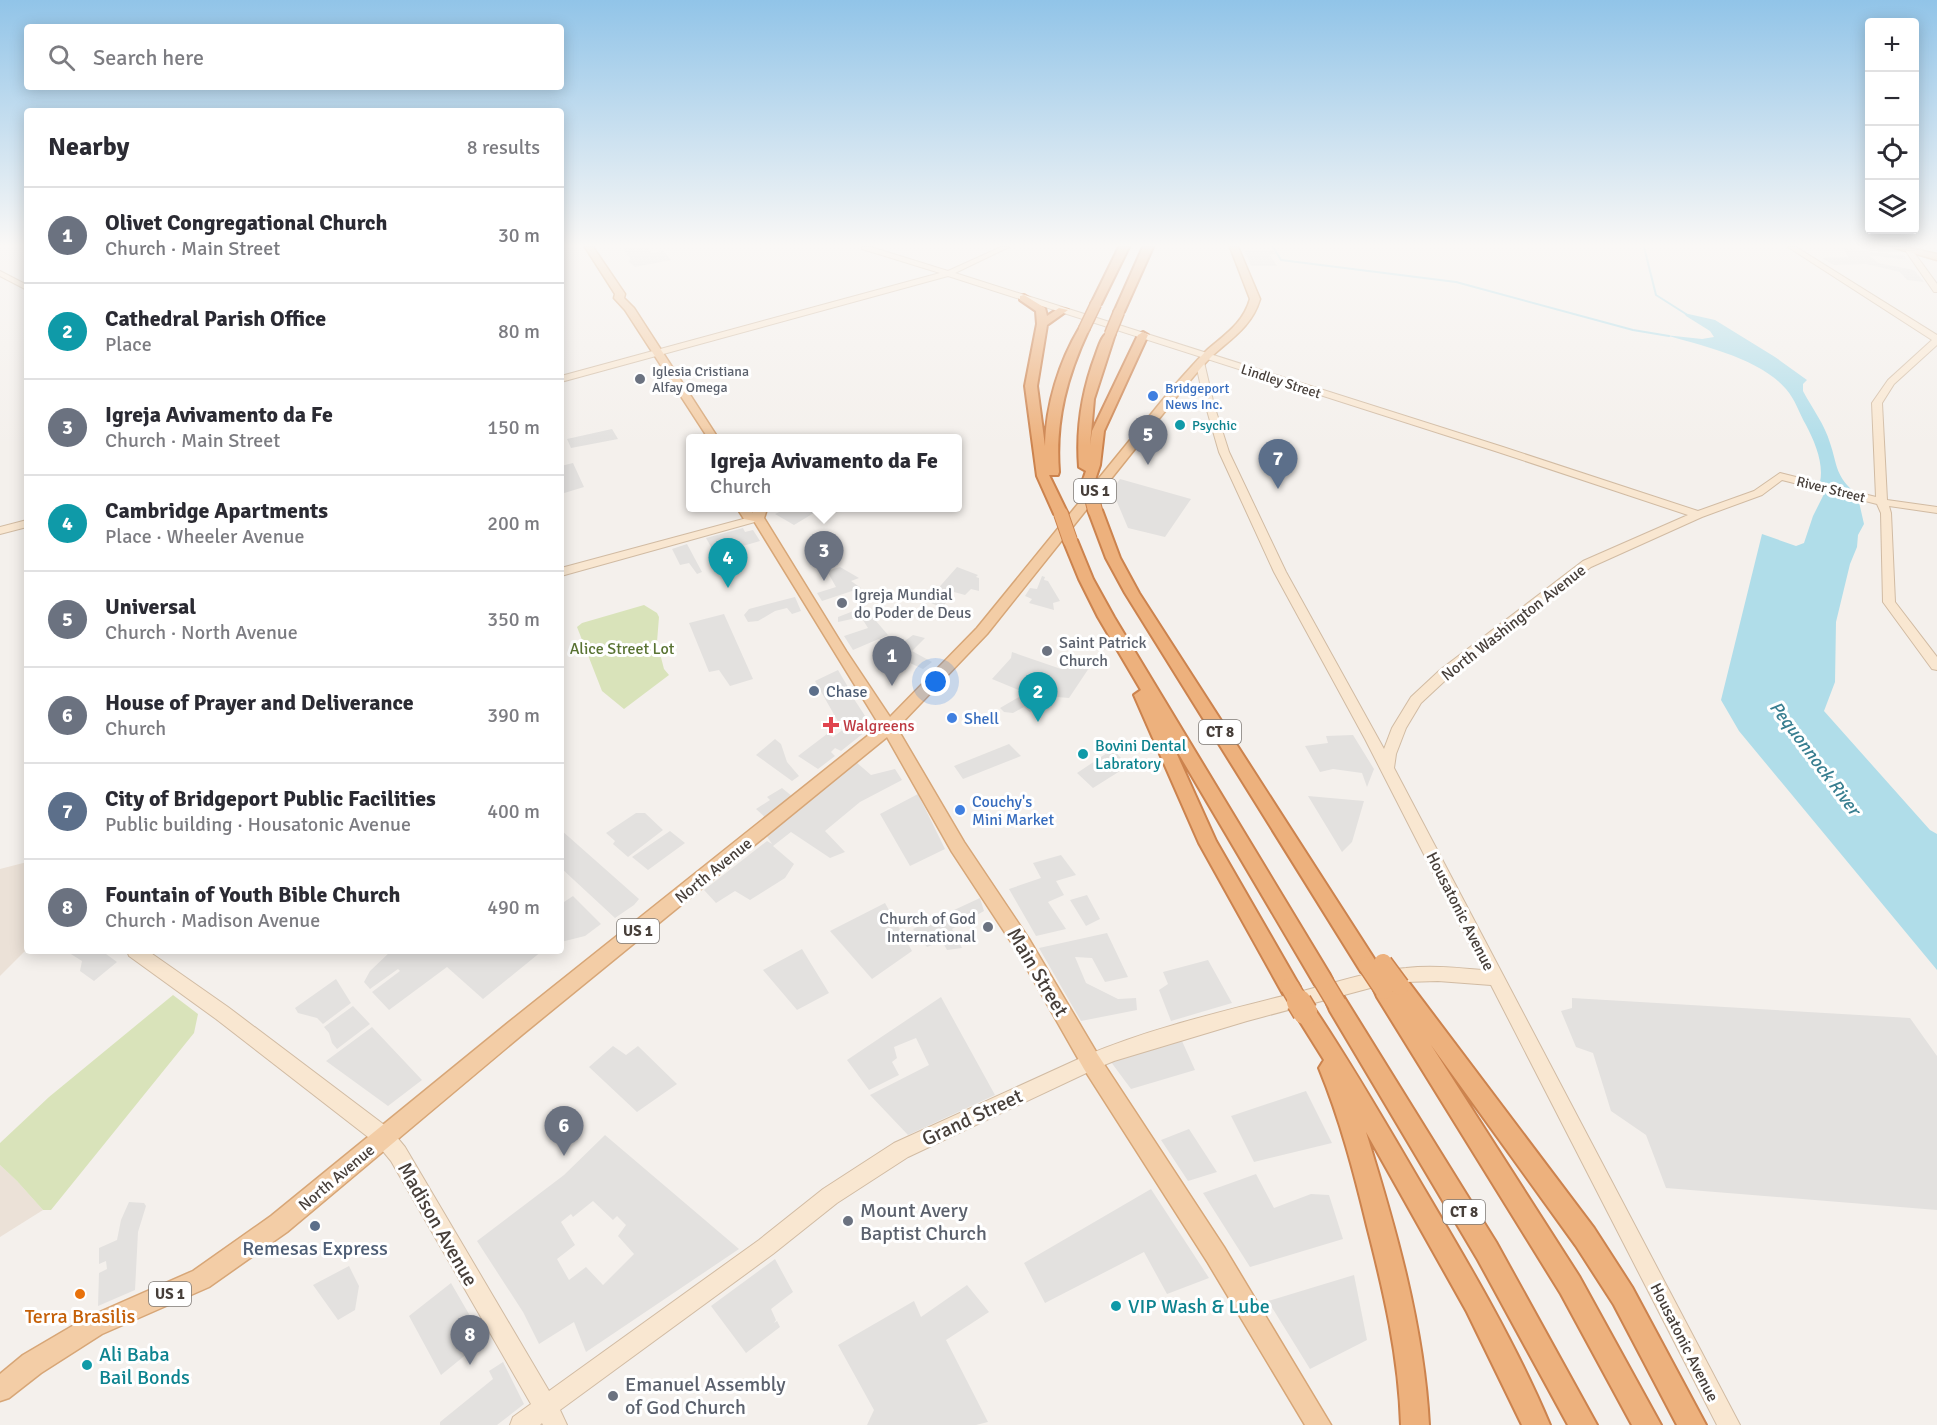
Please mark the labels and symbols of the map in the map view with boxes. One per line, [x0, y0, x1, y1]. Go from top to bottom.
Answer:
street label: Lindley Street [1239, 361, 1323, 402]
place label: Iglesia Cristiana Alfay Omega [652, 363, 749, 396]
marker: Iglesia Cristiana Alfay Omega [633, 372, 647, 386]
place label: Bridgeport News Inc. [1165, 380, 1229, 413]
marker: Bridgeport News Inc. [1146, 389, 1160, 403]
pin: 5 [1128, 416, 1168, 465]
place label: Psychic [1192, 417, 1237, 434]
marker: Psychic [1173, 418, 1187, 432]
pin: 7 [1258, 440, 1298, 489]
street label: River Street [1795, 473, 1867, 506]
road number: US 1 [1074, 479, 1116, 503]
pin: 3 [804, 532, 844, 581]
pin: 4 [708, 538, 748, 588]
street label: North Washington Avenue [1437, 560, 1590, 685]
place label: Igreja Mundial do Poder de Deus [854, 585, 971, 623]
marker: Igreja Mundial do Poder de Deus [835, 596, 849, 610]
place label: Saint Patrick Church [1059, 633, 1147, 671]
pin: 1 [872, 636, 912, 686]
park label: Alice Street Lot [570, 639, 675, 659]
marker: Saint Patrick Church [1040, 644, 1054, 658]
your location [921, 667, 950, 696]
pin: 2 [1018, 672, 1058, 722]
place label: Chase [826, 682, 868, 702]
marker: Chase [807, 684, 821, 698]
water label: Pequonnock River [1765, 697, 1866, 821]
place label: Shell [964, 709, 999, 729]
marker: Shell [945, 711, 959, 725]
place label: Walgreens [843, 716, 915, 736]
marker: Walgreens [824, 718, 838, 732]
road number: CT 8 [1199, 720, 1241, 744]
place label: Bovini Dental Labratory [1095, 736, 1187, 774]
marker: Bovini Dental Labratory [1076, 747, 1090, 761]
place label: Couchy's Mini Market [972, 792, 1054, 830]
marker: Couchy's Mini Market [953, 803, 967, 817]
street label: North Avenue [671, 834, 756, 908]
street label: Housatonic Avenue [1422, 849, 1499, 974]
place label: Church of God International [879, 909, 976, 947]
road number: US 1 [617, 919, 659, 943]
marker: Church of God International [981, 920, 995, 934]
street label: Main Street [1001, 923, 1074, 1021]
street label: Grand Street [918, 1083, 1027, 1152]
pin: 6 [544, 1106, 584, 1156]
street label: North Avenue [294, 1140, 379, 1215]
street label: Madison Avenue [392, 1158, 483, 1291]
place label: Mount Avery Baptist Church [860, 1198, 987, 1246]
road number: CT 8 [1443, 1200, 1485, 1224]
marker: Mount Avery Baptist Church [841, 1214, 855, 1228]
marker: Remesas Express [308, 1219, 322, 1233]
place label: Remesas Express [242, 1236, 388, 1261]
street label: Housatonic Avenue [1646, 1280, 1723, 1405]
road number: US 1 [149, 1282, 191, 1306]
marker: Terra Brasilis [73, 1287, 87, 1301]
place label: VIP Wash & Lube [1128, 1294, 1270, 1319]
marker: VIP Wash & Lube [1109, 1299, 1123, 1313]
place label: Terra Brasilis [25, 1304, 136, 1329]
pin: 8 [450, 1316, 490, 1365]
place label: Ali Baba Bail Bonds [99, 1342, 190, 1390]
marker: Ali Baba Bail Bonds [80, 1358, 94, 1372]
place label: Emanuel Assembly of God Church [625, 1372, 786, 1420]
marker: Emanuel Assembly of God Church [606, 1389, 620, 1403]

